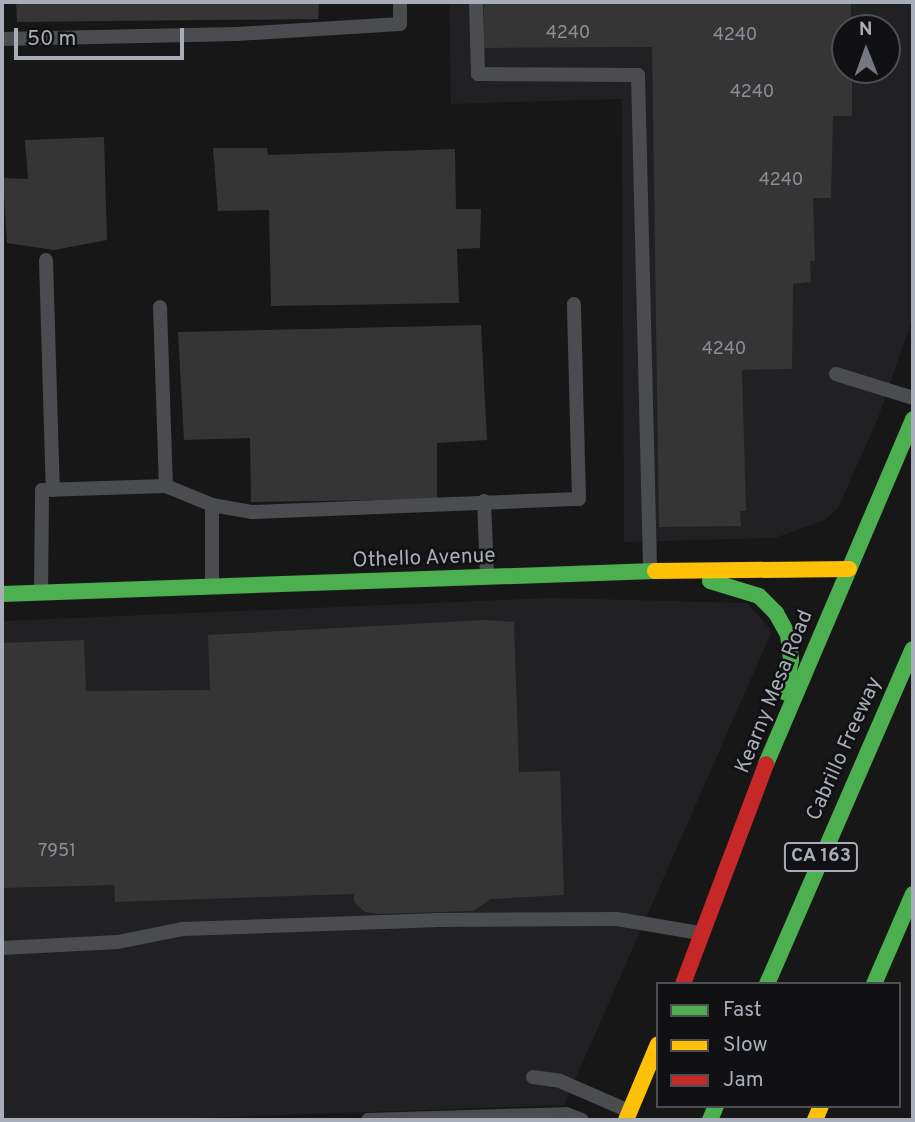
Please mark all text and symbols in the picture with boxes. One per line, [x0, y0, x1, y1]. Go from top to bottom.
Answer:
scale bar [18, 14, 187, 58]
north arrow [831, 14, 901, 84]
text: N [859, 18, 873, 42]
house number: 4240 [546, 23, 590, 45]
house number: 4240 [713, 25, 757, 47]
text: 50 m [27, 26, 76, 53]
house number: 4240 [730, 82, 774, 104]
house number: 4240 [759, 170, 803, 192]
house number: 4240 [702, 339, 746, 361]
street label: Othello Avenue [352, 544, 496, 574]
street label: Kearny Mesa Road [731, 607, 819, 777]
street label: Cabrillo Freeway [802, 673, 888, 825]
house number: 7951 [38, 841, 76, 863]
road number: CA 163 [782, 842, 860, 872]
legend [656, 982, 901, 1108]
text: Fast [723, 997, 762, 1024]
text: Slow [723, 1032, 768, 1059]
text: Jam [723, 1067, 764, 1094]

